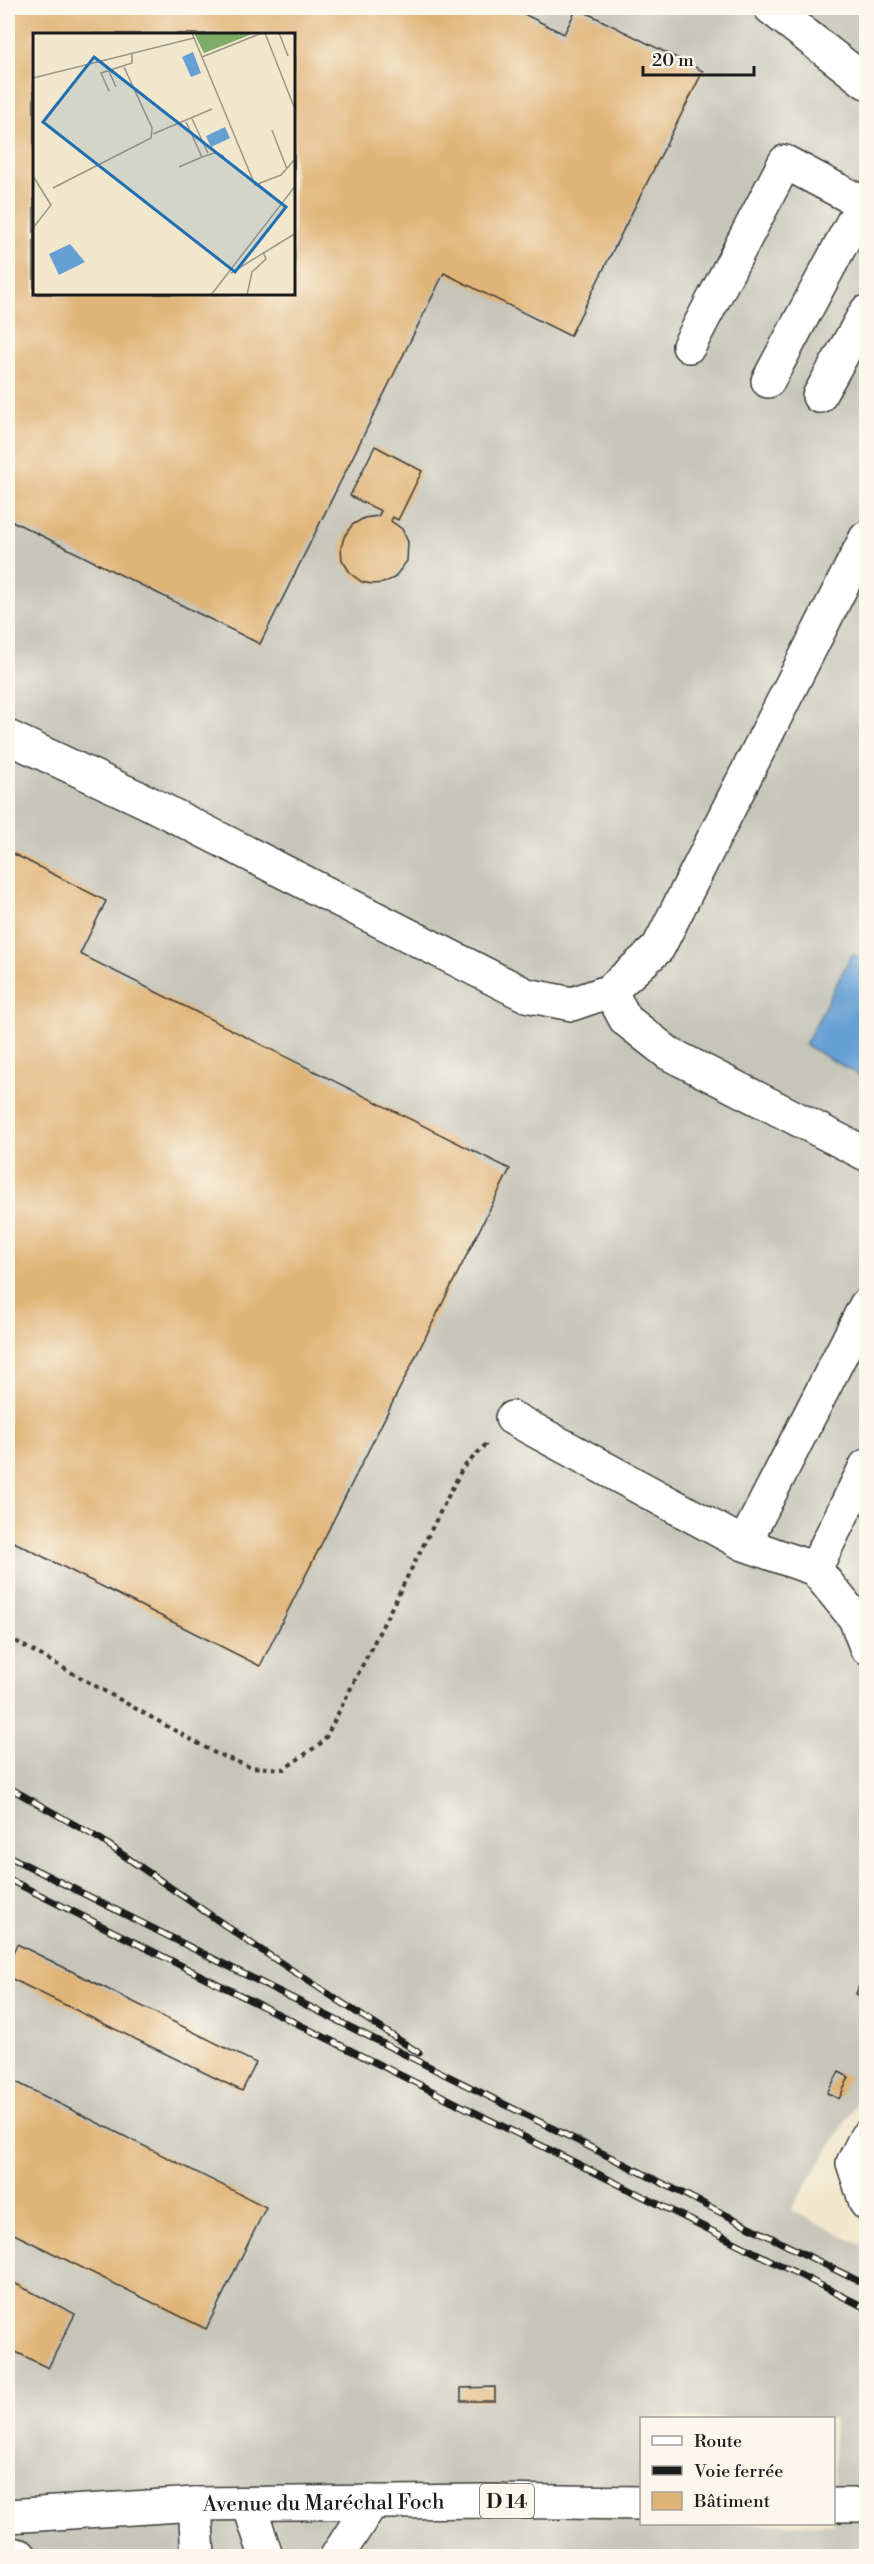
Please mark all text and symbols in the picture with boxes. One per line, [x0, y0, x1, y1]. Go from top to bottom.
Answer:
inset map [33, 33, 296, 296]
scale bar [643, 39, 754, 77]
text: 20 m [652, 49, 694, 72]
legend [640, 2417, 835, 2525]
text: Route [694, 2430, 742, 2453]
text: Voie ferrée [693, 2460, 783, 2483]
road number: D 14 [480, 2484, 534, 2518]
street label: Avenue du Maréchal Foch [202, 2489, 445, 2518]
text: Bâtiment [693, 2490, 771, 2513]

